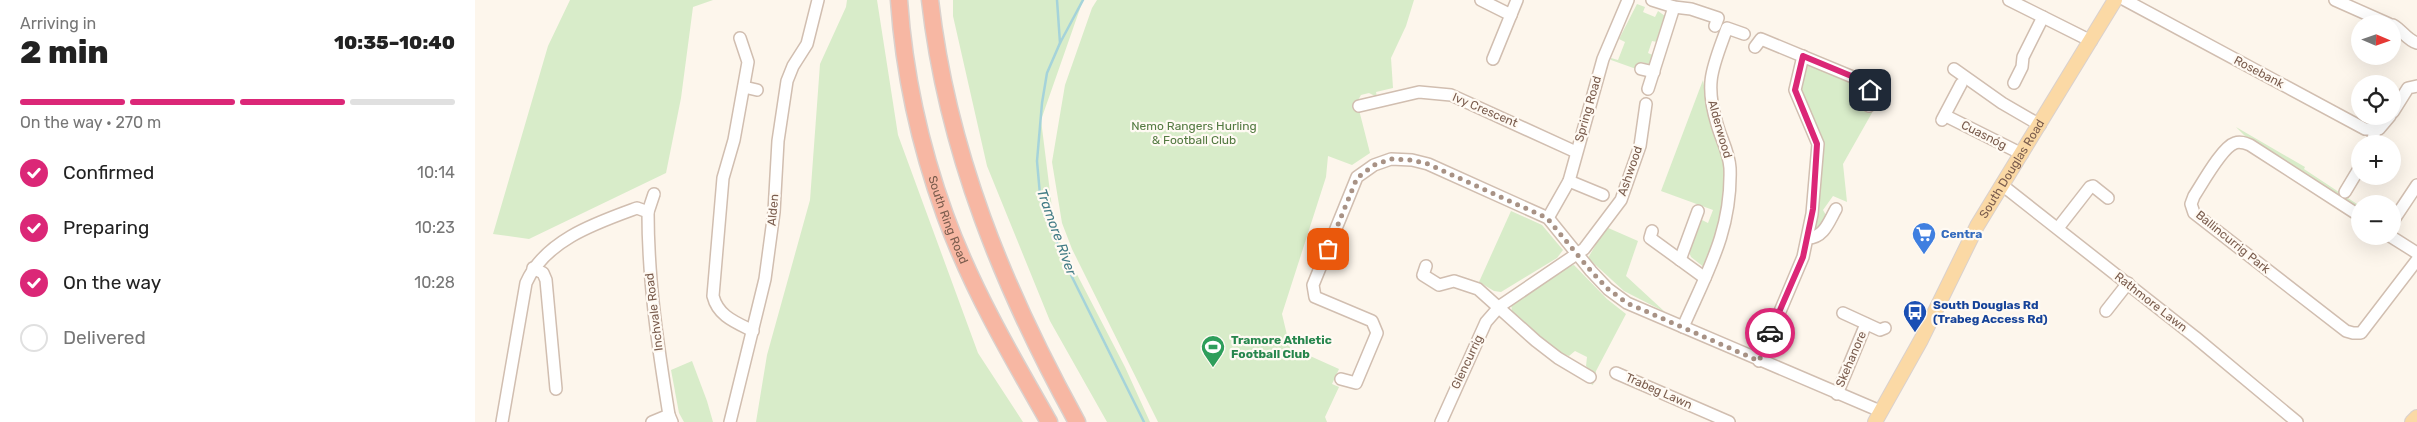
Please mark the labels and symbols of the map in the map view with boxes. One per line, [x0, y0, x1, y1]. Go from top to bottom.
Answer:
north arrow [2351, 15, 2401, 65]
street label: Rosebank [2232, 53, 2287, 91]
pin [1849, 69, 1891, 111]
street label: Spring Road [1572, 74, 1604, 144]
street label: Ivy Crescent [1450, 90, 1520, 130]
street label: Alderwood [1705, 98, 1735, 160]
street label: South Douglas Road [1976, 117, 2047, 221]
street label: Cuasnóg [1959, 118, 2009, 152]
park label: Nemo Rangers Hurling & Football Club [1131, 119, 1257, 147]
street label: Ashwood [1615, 144, 1645, 198]
street label: South Ring Road [925, 174, 971, 266]
water label: Tramore River [1033, 187, 1080, 278]
street label: Alden [765, 193, 781, 227]
street label: Ballincurrig Park [2193, 208, 2274, 277]
supermarket icon: Centra [1911, 221, 1937, 255]
place label: Centra [1941, 227, 1982, 241]
pin [1307, 228, 1349, 270]
street label: Rathmore Lawn [2112, 269, 2190, 335]
street label: Inchvale Road [642, 272, 666, 352]
place label: South Douglas Rd (Trabeg Access Rd) [1933, 298, 2048, 326]
bus stop icon: South Douglas Rd (Trabeg Access Rd) [1902, 299, 1928, 333]
courier [1745, 308, 1795, 358]
street label: Skehanore [1833, 329, 1869, 389]
place label: Tramore Athletic Football Club [1231, 333, 1332, 361]
street label: Glencurrig [1448, 333, 1486, 391]
sports icon: Tramore Athletic Football Club [1200, 334, 1226, 368]
street label: Trabeg Lawn [1624, 370, 1694, 412]

